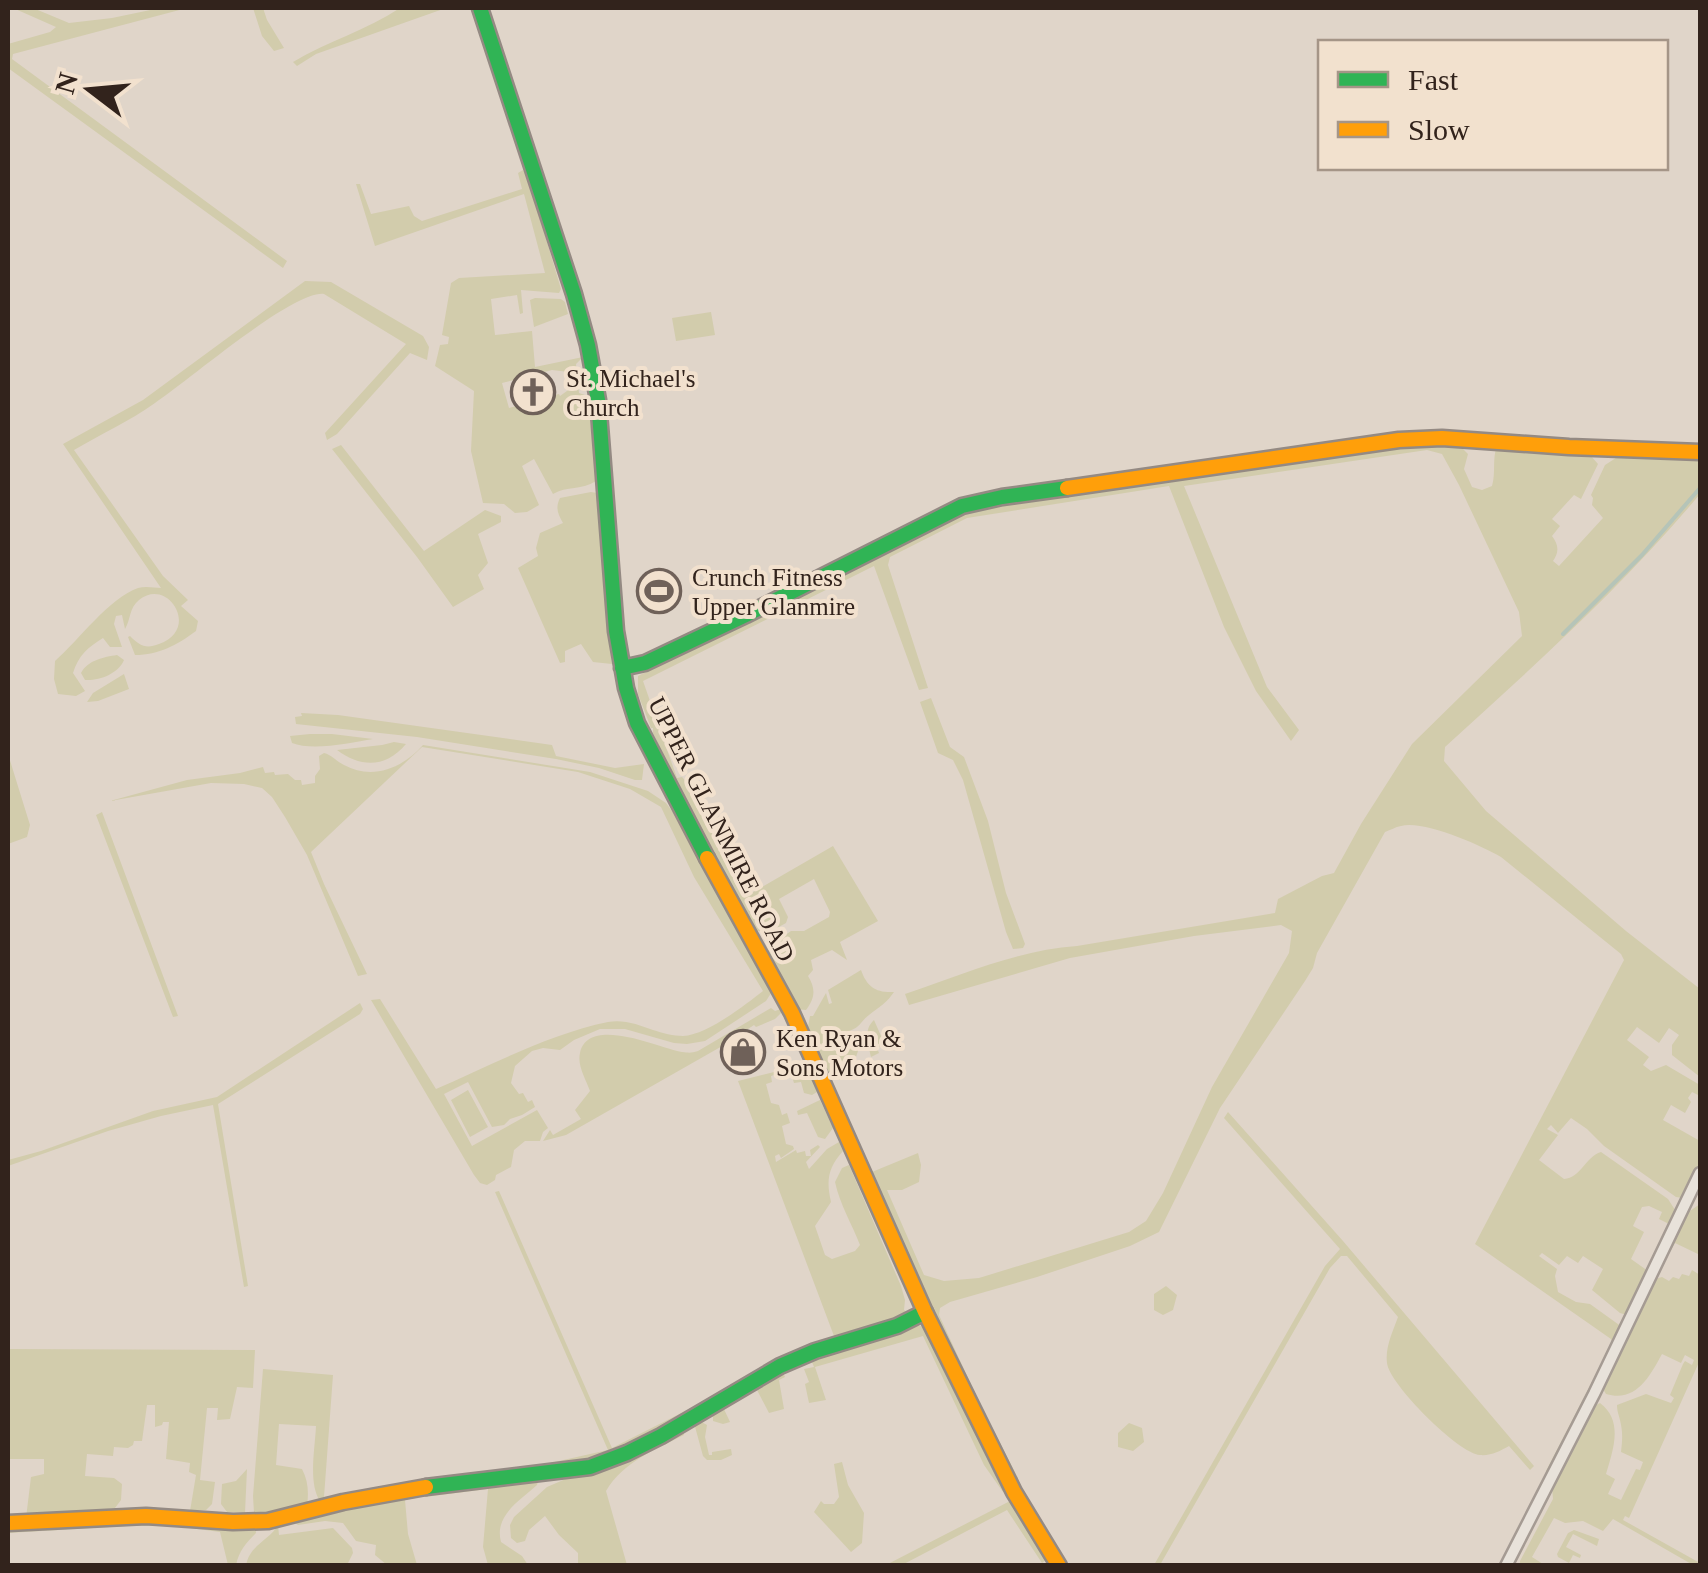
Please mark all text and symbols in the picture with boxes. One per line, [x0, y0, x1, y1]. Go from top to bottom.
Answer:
north arrow [40, 40, 140, 140]
legend [1318, 40, 1668, 170]
text: Fast [1408, 63, 1459, 96]
text: N [49, 69, 84, 97]
text: Slow [1408, 113, 1470, 146]
place label: St. Michael's Church [566, 365, 696, 421]
church icon: St. Michael's Church [510, 369, 556, 415]
place label: Crunch Fitness Upper Glanmire [692, 564, 855, 620]
sports icon: Crunch Fitness Upper Glanmire [636, 568, 682, 614]
street label: UPPER GLANMIRE ROAD [643, 693, 800, 966]
place label: Ken Ryan & Sons Motors [776, 1025, 903, 1081]
shop icon: Ken Ryan & Sons Motors [720, 1029, 766, 1075]

